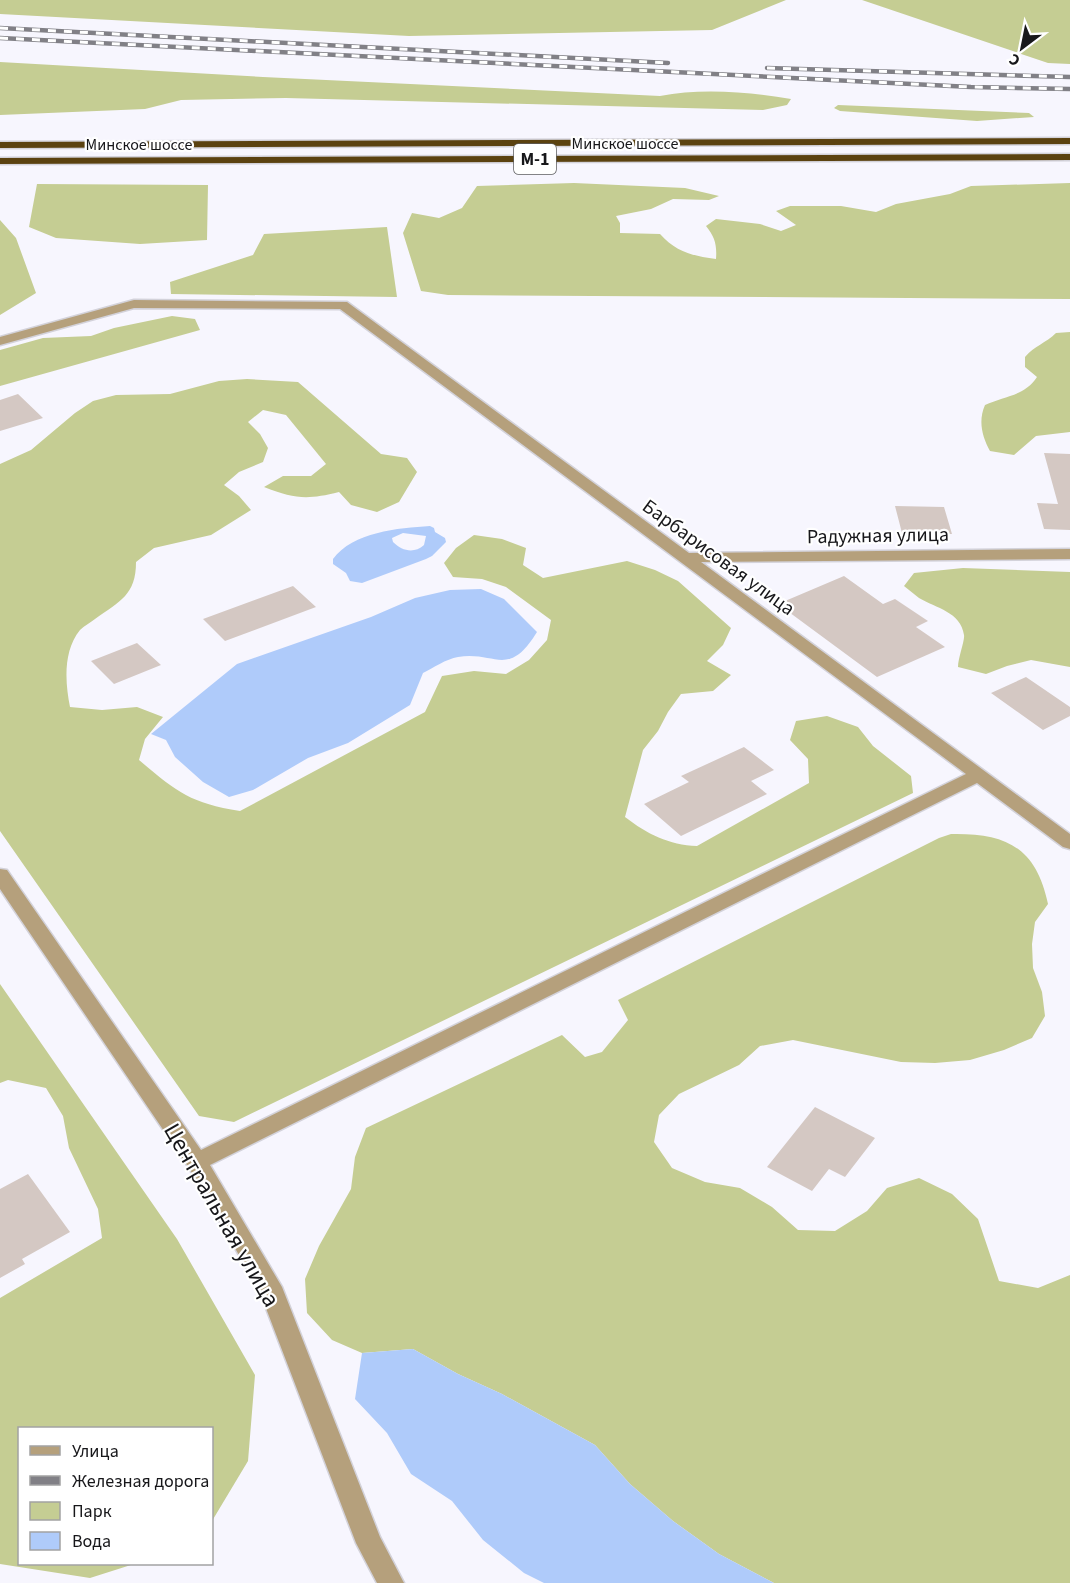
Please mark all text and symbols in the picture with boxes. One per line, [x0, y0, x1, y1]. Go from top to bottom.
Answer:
north arrow [992, 18, 1052, 78]
text: С [1005, 48, 1024, 72]
street label: Минское шоссе [572, 133, 679, 155]
street label: Минское шоссе [86, 134, 193, 156]
road number: М-1 [514, 144, 556, 174]
street label: Барбарисовая улица [636, 493, 800, 623]
street label: Радужная улица [807, 521, 949, 551]
street label: Центральная улица [155, 1117, 289, 1314]
legend [18, 1427, 213, 1565]
text: Улица [72, 1439, 119, 1464]
text: Железная дорога [72, 1469, 209, 1494]
text: Парк [72, 1499, 112, 1524]
text: Вода [72, 1529, 111, 1554]

